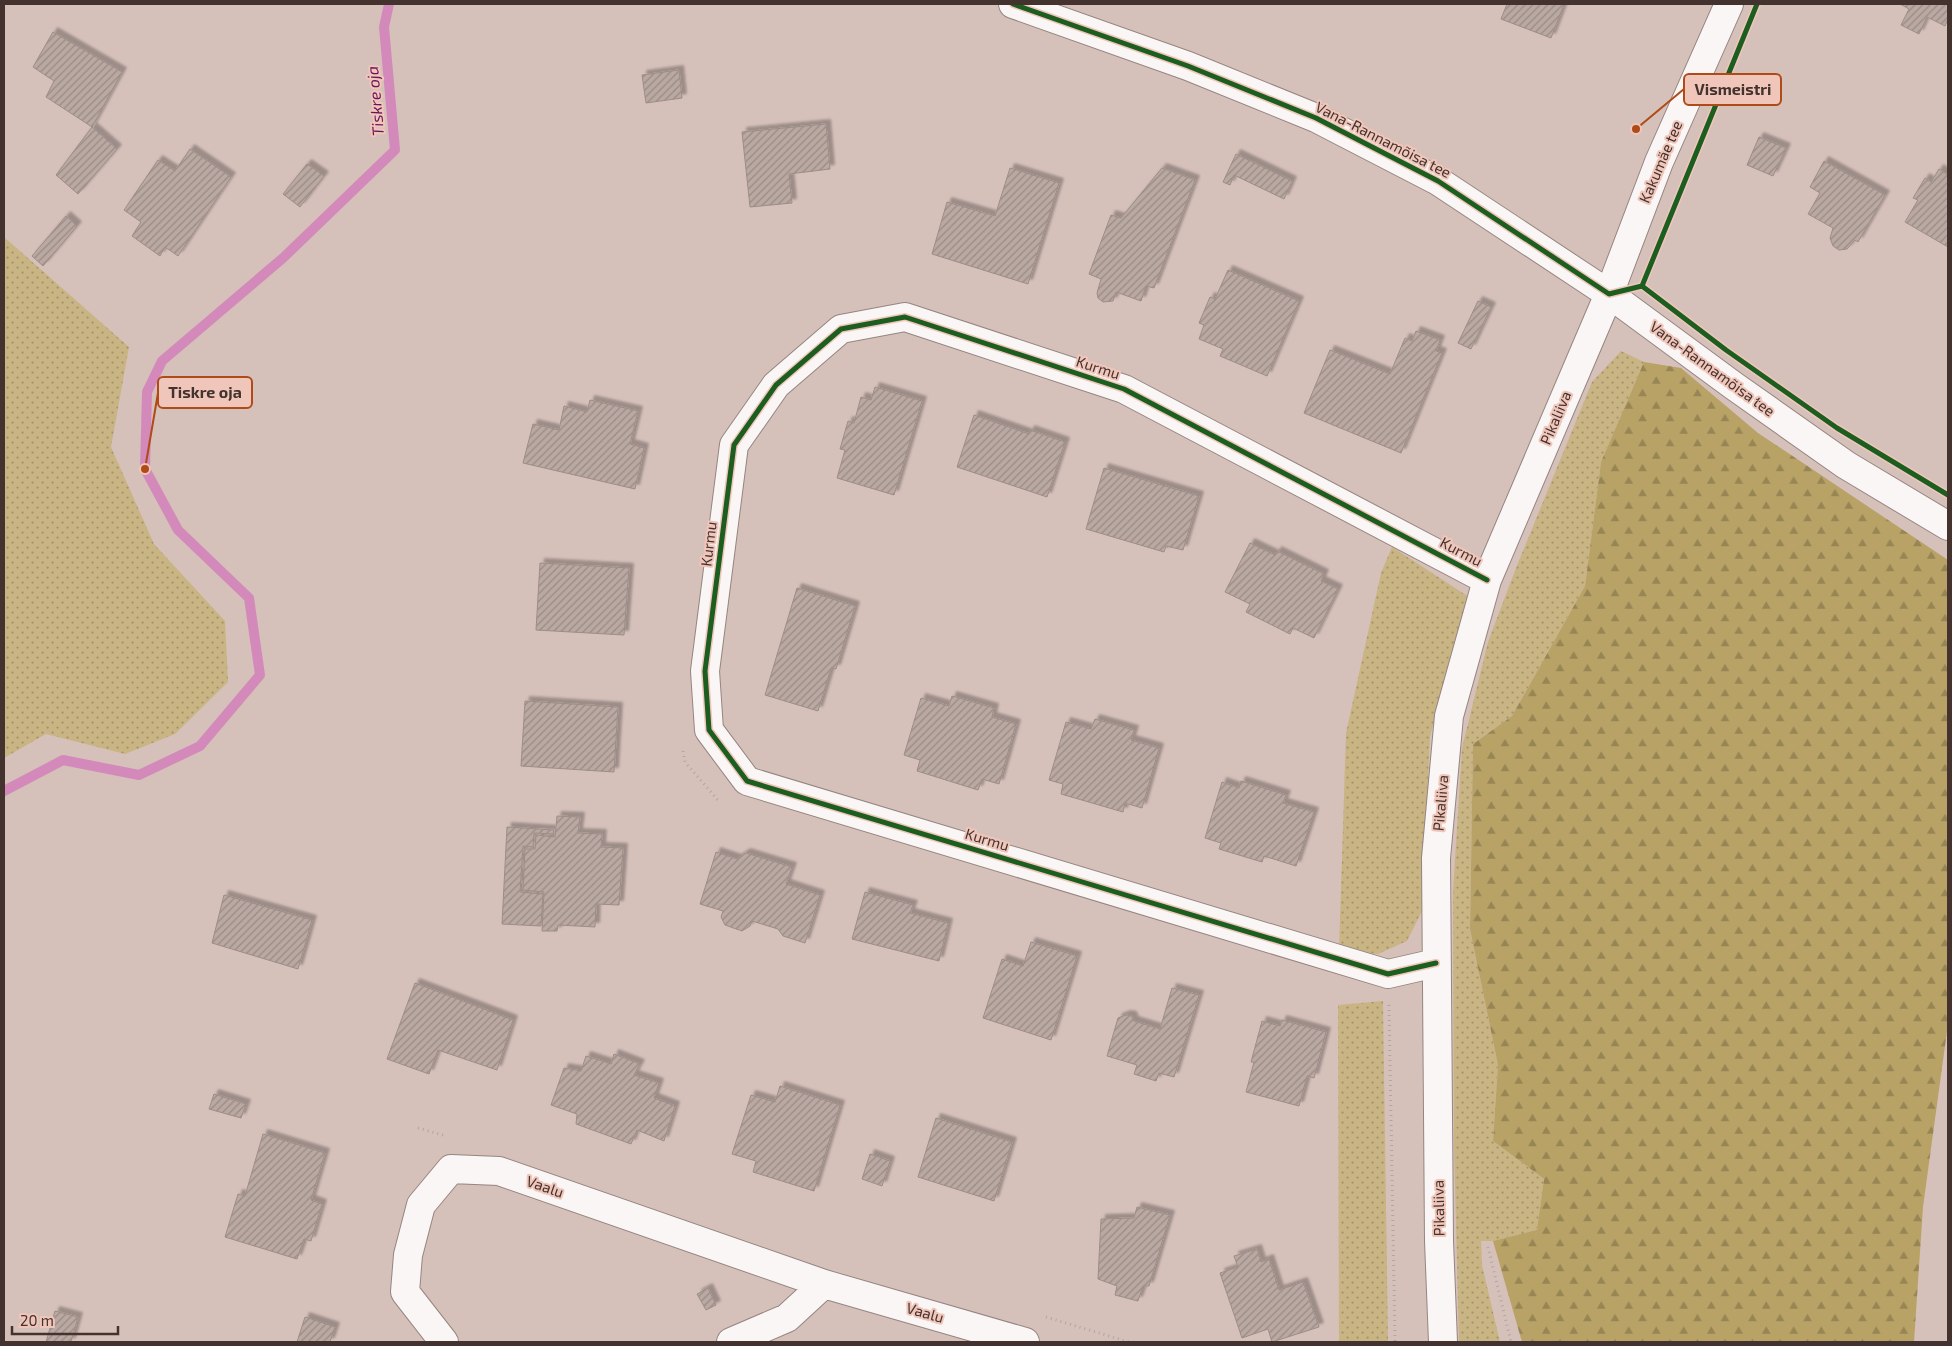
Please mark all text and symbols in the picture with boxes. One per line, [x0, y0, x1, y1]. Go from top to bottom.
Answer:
water label: Tiskre oja [362, 65, 388, 137]
callout: Vismeistri [1684, 74, 1781, 105]
text: Vismeistri [1695, 79, 1772, 98]
street label: Vana-Rannamõisa tee [1313, 97, 1454, 181]
street label: Kakumäe tee [1635, 118, 1685, 205]
street label: Vana-Rannamõisa tee [1647, 317, 1779, 420]
street label: Kurmu [1074, 352, 1123, 383]
callout: Tiskre oja [158, 377, 252, 408]
text: Tiskre oja [168, 382, 242, 401]
street label: Pikaliiva [1536, 388, 1574, 447]
street label: Kurmu [696, 520, 720, 567]
street label: Kurmu [1437, 533, 1486, 570]
street label: Pikaliiva [1429, 774, 1451, 832]
street label: Kurmu [963, 824, 1011, 854]
street label: Vaalu [524, 1171, 566, 1201]
street label: Pikaliiva [1429, 1180, 1447, 1236]
street label: Vaalu [904, 1298, 946, 1326]
scale bar [12, 1304, 119, 1336]
text: 20 m [20, 1311, 54, 1329]

